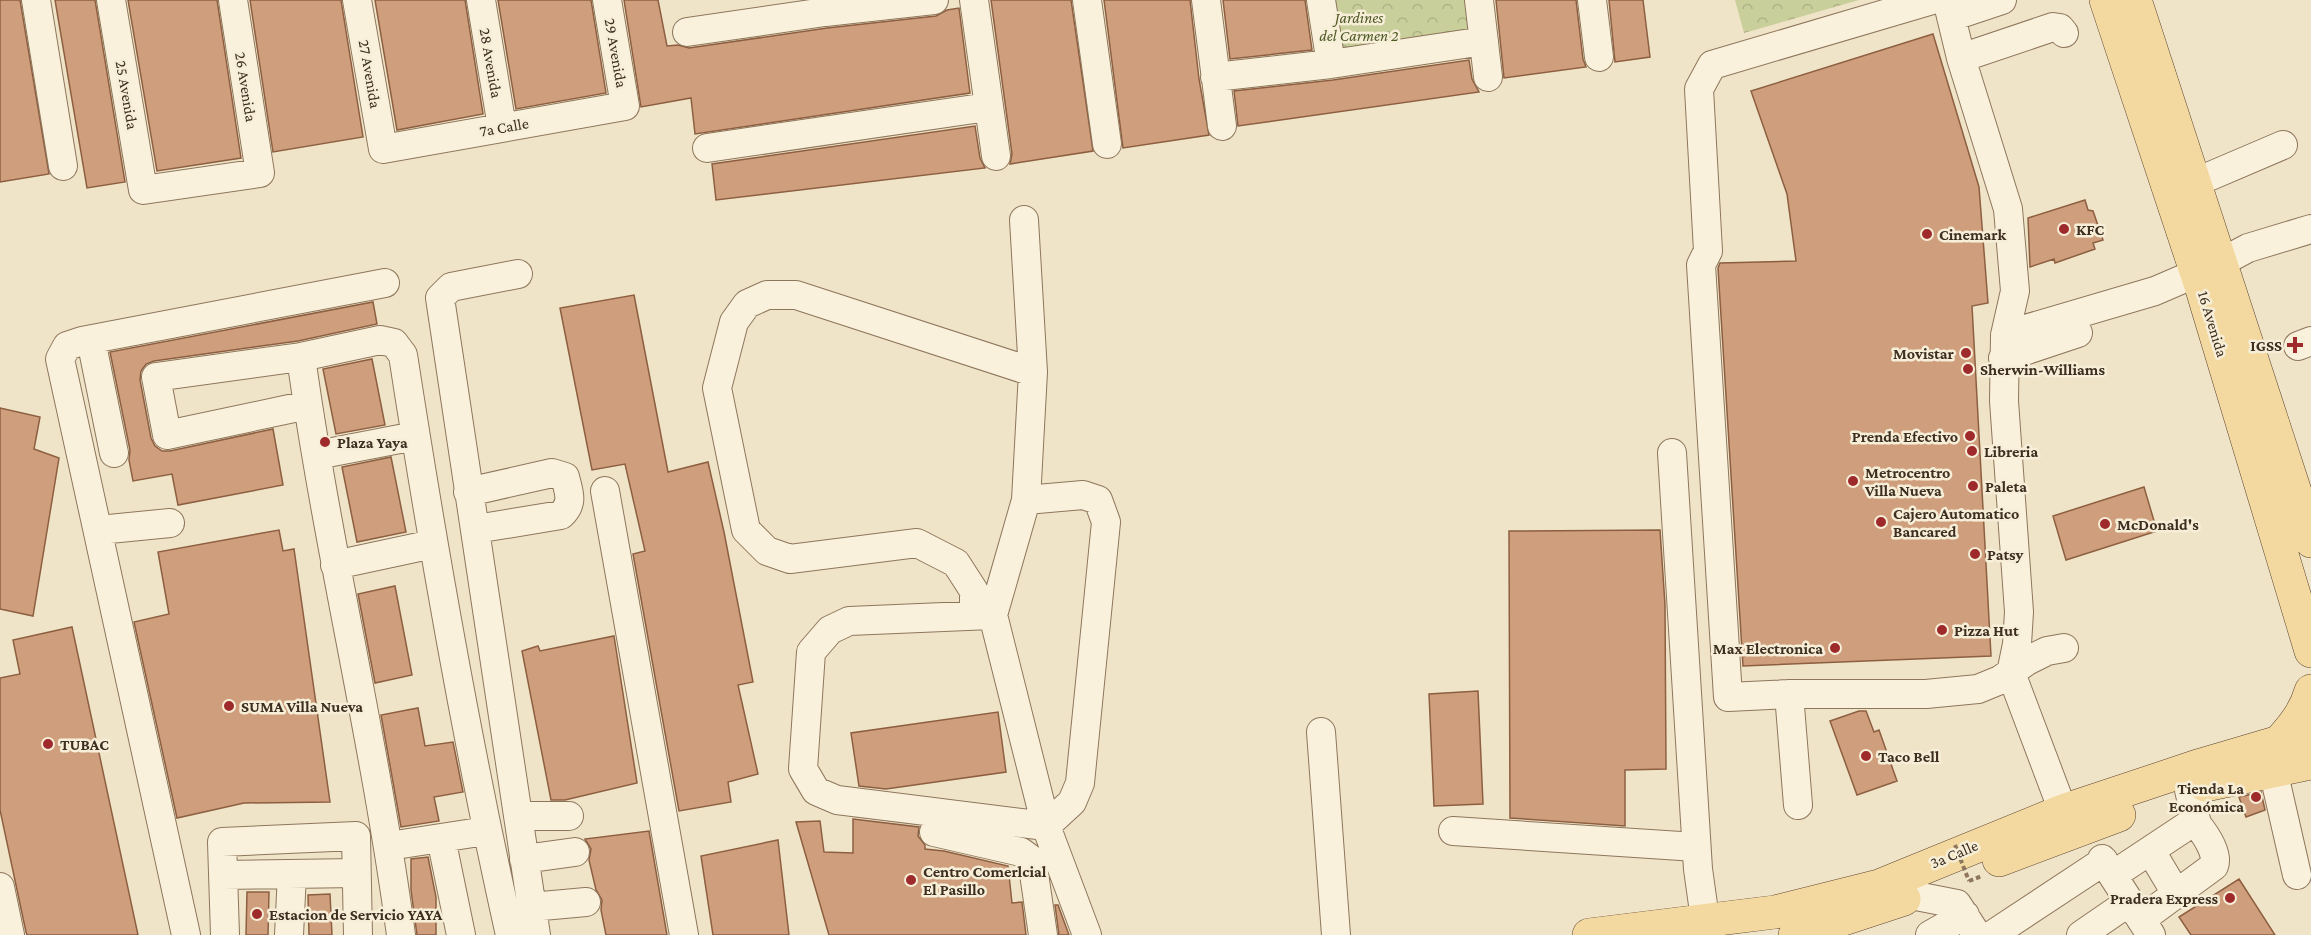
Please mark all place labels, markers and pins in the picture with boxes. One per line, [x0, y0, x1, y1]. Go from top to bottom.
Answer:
place label: KFC [2076, 221, 2104, 238]
marker: KFC [2057, 222, 2071, 236]
place label: Cinemark [1939, 226, 2007, 243]
marker: Cinemark [1920, 227, 1934, 241]
marker: IGSS [2286, 336, 2304, 354]
place label: IGSS [2250, 337, 2282, 354]
place label: Movistar [1893, 345, 1955, 362]
marker: Movistar [1959, 346, 1973, 360]
place label: Sherwin-Williams [1980, 361, 2105, 378]
marker: Sherwin-Williams [1961, 362, 1975, 376]
place label: Prenda Efectivo [1852, 428, 1958, 445]
marker: Prenda Efectivo [1963, 429, 1977, 443]
place label: Plaza Yaya [337, 434, 408, 451]
marker: Plaza Yaya [318, 435, 332, 449]
place label: Libreria [1984, 443, 2038, 460]
marker: Libreria [1965, 444, 1979, 458]
place label: Metrocentro Villa Nueva [1864, 464, 1950, 499]
marker: Metrocentro Villa Nueva [1846, 474, 1860, 488]
place label: Paleta [1985, 478, 2027, 495]
marker: Paleta [1966, 479, 1980, 493]
place label: Cajero Automatico Bancared [1893, 505, 2019, 540]
marker: Cajero Automatico Bancared [1874, 515, 1888, 529]
place label: McDonald's [2117, 516, 2199, 533]
marker: McDonald's [2098, 517, 2112, 531]
place label: Patsy [1987, 546, 2023, 563]
marker: Patsy [1968, 547, 1982, 561]
place label: Pizza Hut [1954, 622, 2019, 639]
marker: Pizza Hut [1935, 623, 1949, 637]
place label: Max Electronica [1713, 640, 1823, 657]
marker: Max Electronica [1828, 641, 1842, 655]
place label: SUMA Villa Nueva [241, 698, 363, 715]
marker: SUMA Villa Nueva [222, 699, 236, 713]
place label: TUBAC [60, 736, 109, 753]
marker: TUBAC [41, 737, 55, 751]
place label: Taco Bell [1878, 748, 1940, 765]
marker: Taco Bell [1859, 749, 1873, 763]
place label: Tienda La Económica [2169, 780, 2244, 815]
marker: Tienda La Económica [2249, 790, 2263, 804]
place label: Centro Comerlcial El Pasillo [923, 863, 1047, 898]
marker: Centro Comerlcial El Pasillo [904, 873, 918, 887]
place label: Pradera Express [2110, 890, 2218, 907]
marker: Pradera Express [2223, 891, 2237, 905]
place label: Estacion de Servicio YAYA [269, 906, 443, 923]
marker: Estacion de Servicio YAYA [250, 907, 264, 921]

